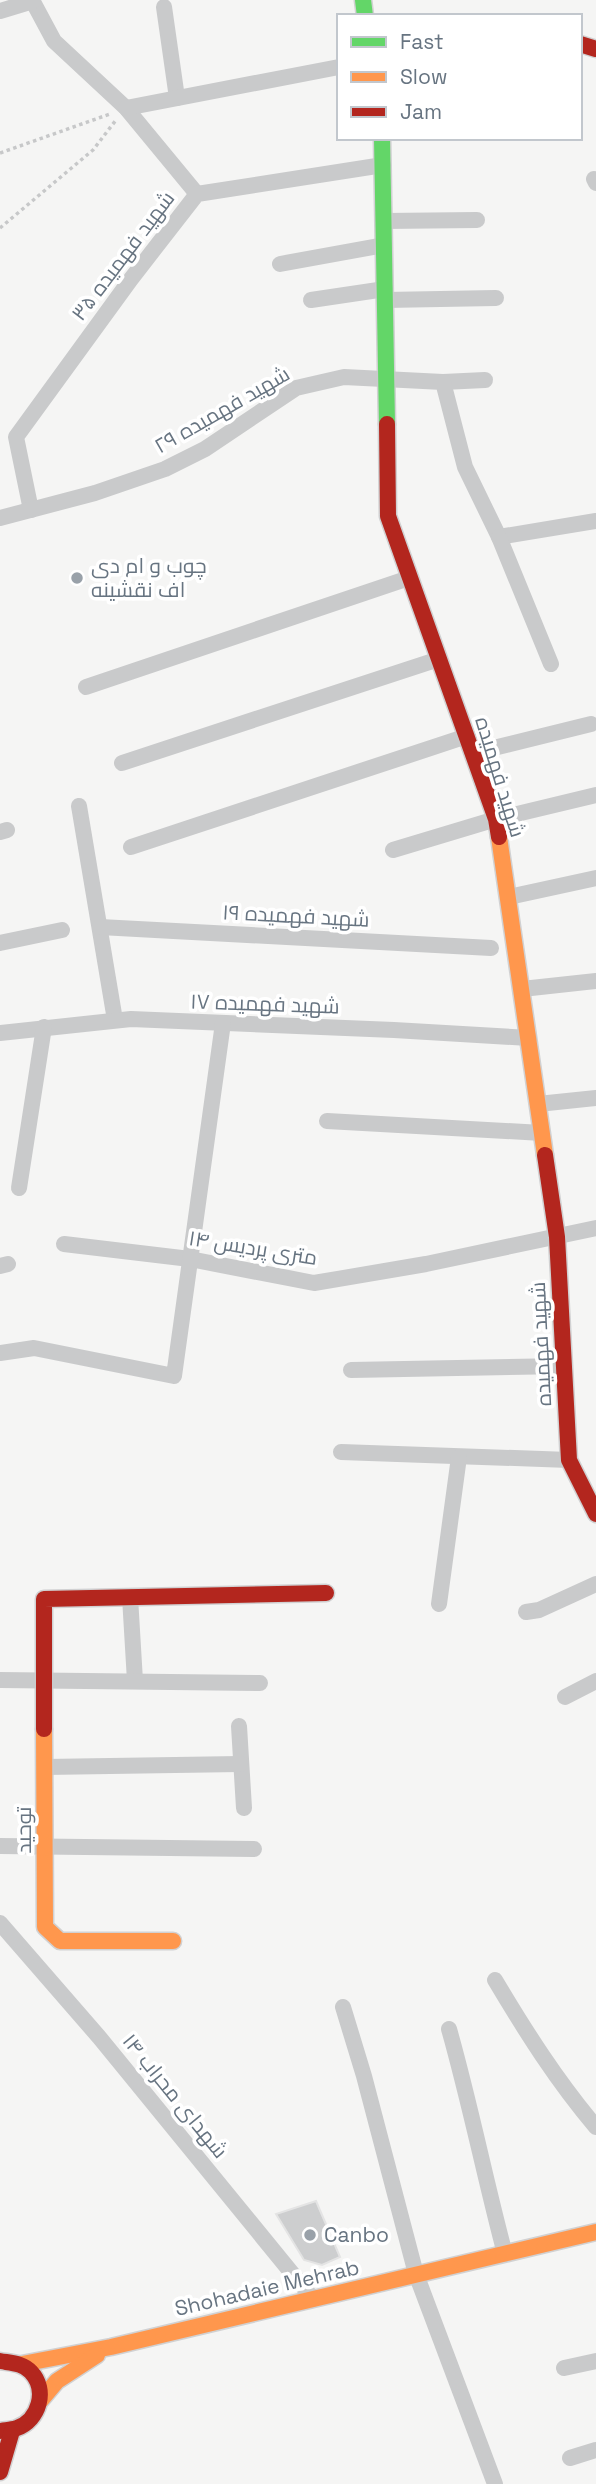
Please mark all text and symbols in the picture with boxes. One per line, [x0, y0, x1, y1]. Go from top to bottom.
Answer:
legend [337, 14, 582, 140]
text: Fast [400, 28, 444, 55]
text: Slow [400, 63, 448, 90]
text: Jam [400, 98, 442, 125]
street label: شهید فهمیده ۳۵ [65, 185, 180, 326]
street label: شهید فهمیده ۲۹ [149, 360, 294, 459]
place label: چوب و ام دی اف نقشینه [91, 552, 207, 603]
marker: چوب و ام دی اف نقشینه [69, 570, 85, 586]
street label: شهید فهمیده [469, 713, 532, 840]
street label: شهید فهمیده ۱۹ [222, 898, 370, 933]
street label: شهید فهمیده ۱۷ [190, 987, 340, 1020]
street label: ۱۴ متری پردیس [187, 1224, 319, 1272]
street label: شهید فهمیده [524, 1281, 557, 1407]
street label: توحید [10, 1806, 37, 1853]
street label: شهدای محراب ۱۴ [117, 2028, 234, 2164]
place label: Canbo [324, 2221, 389, 2248]
marker: Canbo [302, 2227, 318, 2243]
street label: Shohadaie Mehrab [172, 2253, 362, 2322]

